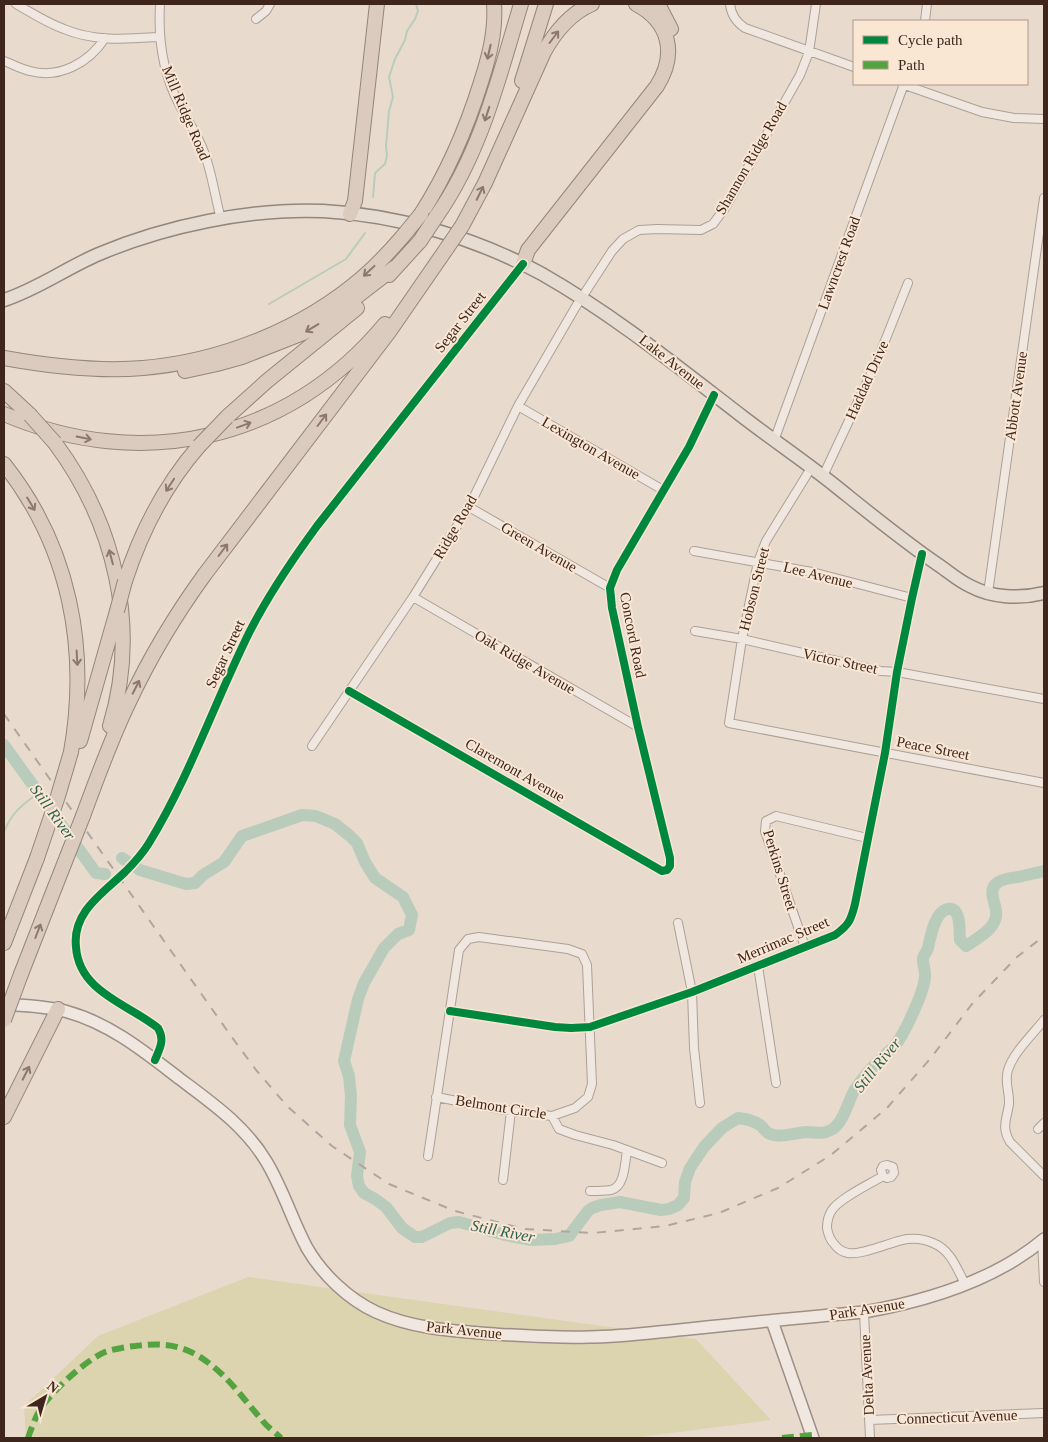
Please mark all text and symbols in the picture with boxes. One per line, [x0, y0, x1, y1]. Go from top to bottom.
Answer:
legend [853, 20, 1028, 85]
one-way arrow [549, 30, 559, 44]
text: Cycle path [898, 32, 963, 48]
one-way arrow [484, 44, 493, 60]
text: Path [898, 57, 925, 73]
street label: Mill Ridge Road [159, 63, 213, 163]
street label: Shannon Ridge Road [712, 98, 790, 217]
one-way arrow [482, 105, 492, 121]
one-way arrow [475, 186, 485, 201]
street label: Lawncrest Road [815, 214, 863, 312]
one-way arrow [363, 265, 376, 277]
street label: Segar Street [431, 288, 489, 356]
one-way arrow [306, 323, 320, 333]
street label: Lake Avenue [636, 332, 708, 393]
street label: Haddad Drive [842, 338, 892, 422]
street label: Abbott Avenue [1002, 350, 1030, 442]
one-way arrow [316, 414, 327, 427]
street label: Lexington Avenue [539, 414, 643, 483]
one-way arrow [236, 420, 251, 429]
one-way arrow [75, 434, 91, 444]
one-way arrow [165, 477, 175, 491]
street label: Ridge Road [430, 492, 480, 562]
one-way arrow [27, 496, 37, 510]
street label: Green Avenue [498, 519, 580, 575]
one-way arrow [218, 544, 229, 557]
street label: Hobson Street [736, 545, 772, 632]
one-way arrow [106, 550, 116, 566]
street label: Lee Avenue [782, 559, 855, 591]
street label: Concord Road [617, 591, 649, 680]
street label: Segar Street [202, 617, 248, 690]
street label: Oak Ridge Avenue [472, 627, 578, 697]
street label: Victor Street [801, 645, 880, 677]
one-way arrow [73, 650, 82, 666]
one-way arrow [131, 679, 141, 694]
street label: Peace Street [895, 733, 972, 763]
street label: Claremont Avenue [463, 735, 568, 805]
water label: Still River [27, 781, 79, 844]
street label: Perkins Street [760, 828, 800, 913]
street label: Merrimac Street [735, 913, 832, 966]
one-way arrow [34, 924, 43, 939]
water label: Still River [850, 1034, 904, 1095]
one-way arrow [22, 1066, 31, 1081]
street label: Belmont Circle [454, 1092, 548, 1122]
water label: Still River [470, 1217, 537, 1246]
street label: Park Avenue [828, 1295, 906, 1323]
street label: Park Avenue [425, 1318, 503, 1342]
street label: Delta Avenue [857, 1334, 877, 1416]
north arrow [20, 1372, 70, 1422]
text: N [44, 1378, 61, 1396]
street label: Connecticut Avenue [896, 1407, 1018, 1427]

